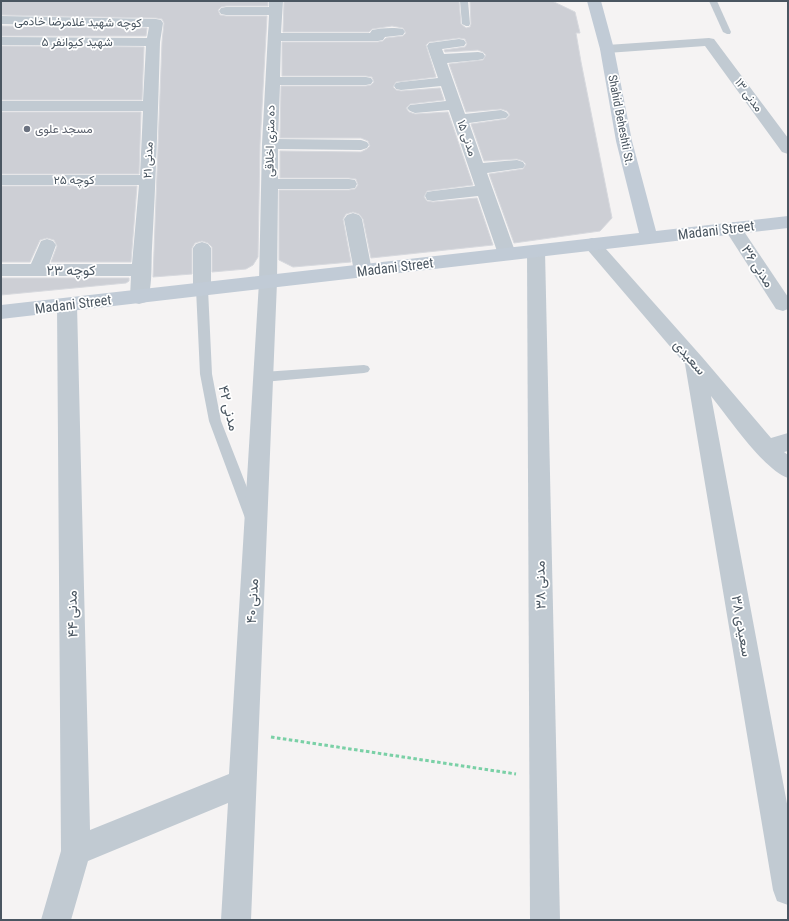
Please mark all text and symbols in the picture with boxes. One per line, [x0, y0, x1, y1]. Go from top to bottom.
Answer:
street label: کوچه شهید غلامرضا خادمی [14, 14, 142, 31]
street label: شهید کیوانفر ۵ [41, 35, 113, 50]
street label: Shahid Beheshti St. [605, 74, 637, 166]
street label: مدنی ۱۳ [731, 75, 766, 115]
street label: ده متری اخلاقی [262, 105, 279, 177]
street label: مدنی ۱۵ [453, 118, 480, 158]
place label: مسجد علوی [35, 122, 93, 137]
marker: مسجد علوی [22, 124, 32, 134]
street label: مدنی ۲۱ [140, 142, 157, 179]
street label: کوچه ۲۵ [53, 173, 95, 188]
street label: Madani Street [677, 217, 755, 243]
street label: مدنی ۳۶ [738, 242, 778, 291]
street label: Madani Street [356, 254, 434, 280]
street label: کوچه ۲۳ [47, 262, 95, 280]
street label: Madani Street [34, 291, 112, 317]
street label: سعیدی [670, 336, 710, 379]
street label: مدنی ۴۲ [215, 383, 242, 433]
street label: مدنی ۳۸ [532, 561, 549, 609]
street label: مدنی ۴۰ [243, 578, 262, 624]
street label: مدنی ۴۴ [64, 590, 81, 638]
street label: سعیدی ۳۸ [728, 594, 755, 658]

